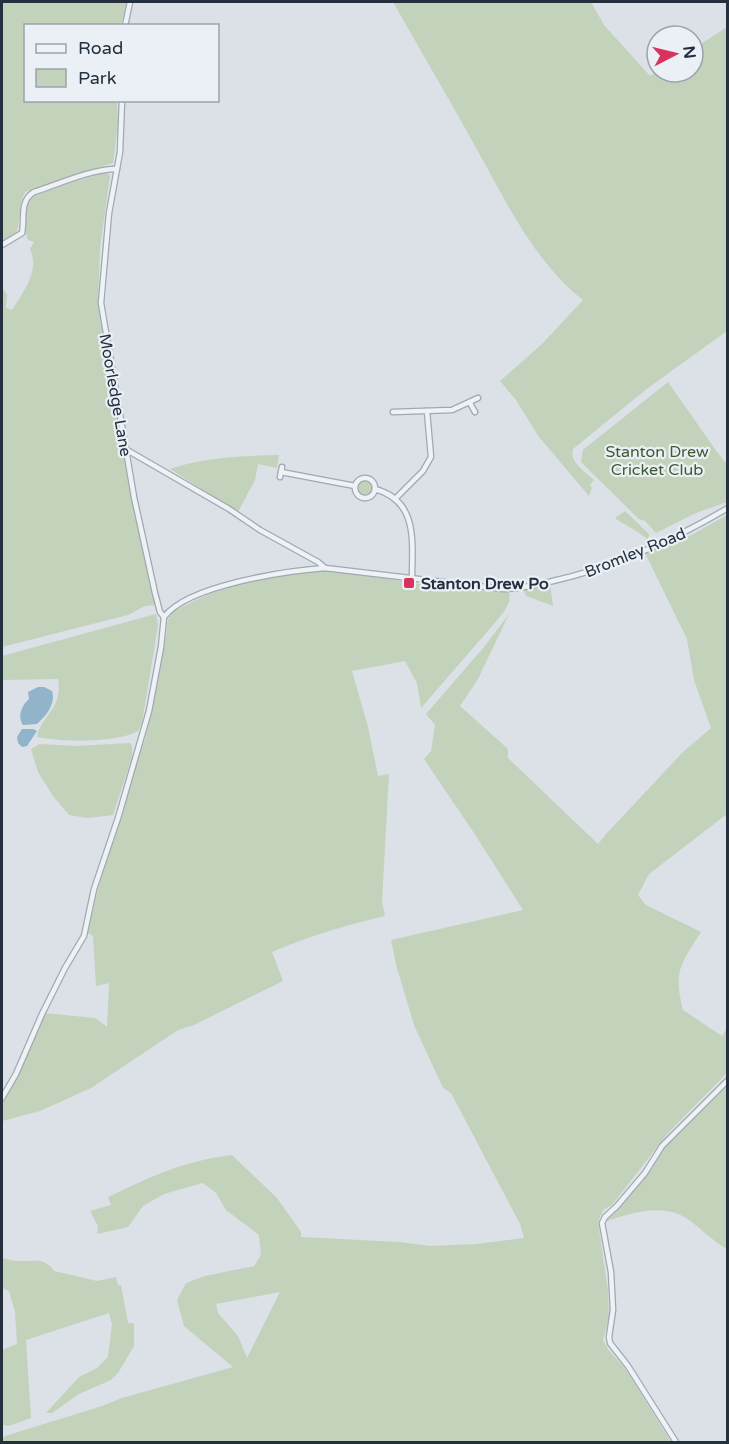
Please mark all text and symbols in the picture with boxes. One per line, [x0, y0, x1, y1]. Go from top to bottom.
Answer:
legend [24, 24, 219, 102]
north arrow [645, 24, 705, 84]
text: Road [78, 37, 123, 59]
text: N [678, 45, 700, 60]
text: Park [78, 67, 117, 89]
street label: Moorledge Lane [94, 332, 136, 458]
park label: Stanton Drew Cricket Club [605, 442, 709, 480]
street label: Bromley Road [582, 524, 689, 582]
place label: Stanton Drew Po [421, 574, 549, 594]
marker: Stanton Drew Po [402, 576, 416, 590]

